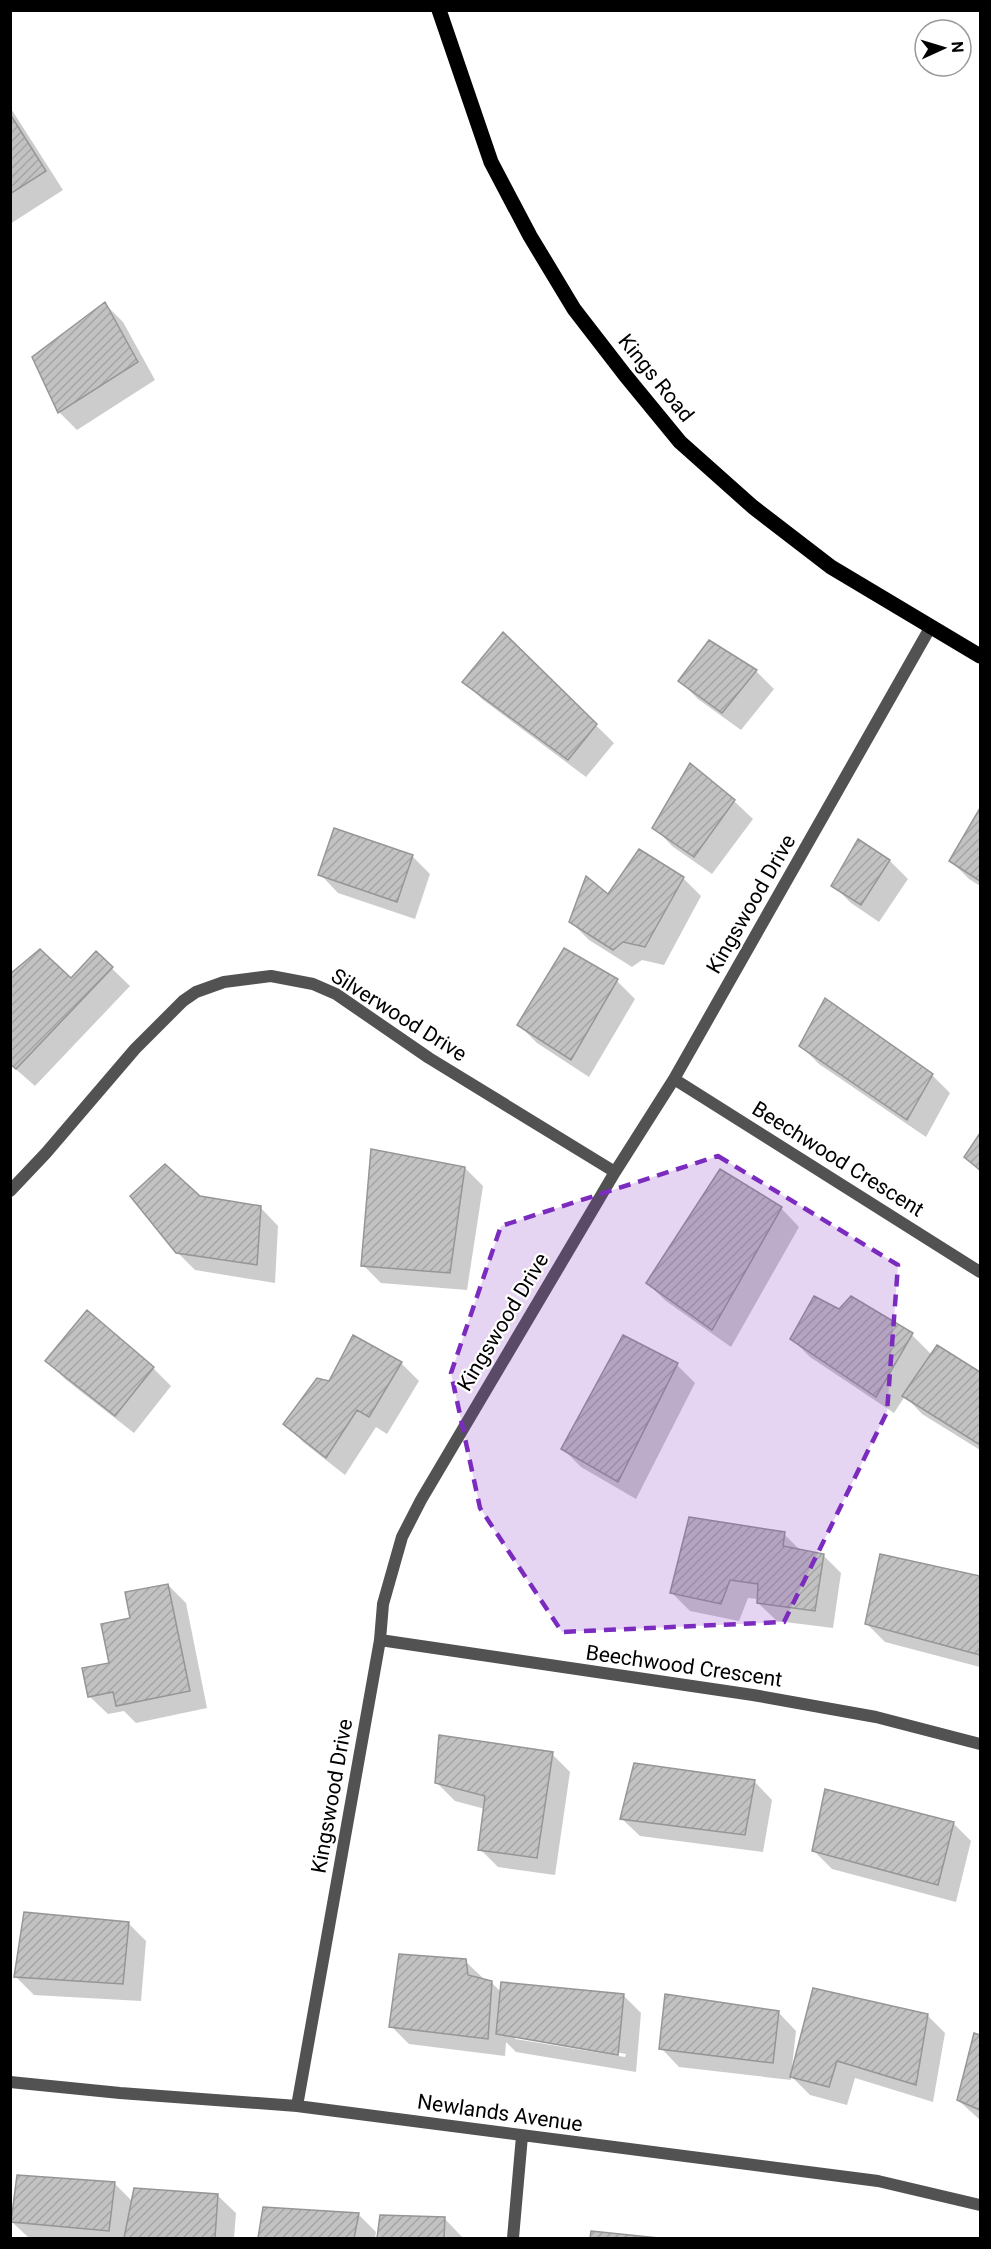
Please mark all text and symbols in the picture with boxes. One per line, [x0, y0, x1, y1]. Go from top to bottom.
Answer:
north arrow [913, 18, 973, 78]
text: N [948, 41, 967, 53]
street label: Kings Road [613, 329, 699, 427]
street label: Kingswood Drive [701, 830, 801, 978]
street label: Silverwood Drive [327, 964, 471, 1066]
street label: Beechwood Crescent [748, 1096, 928, 1222]
street label: Kingswood Drive [452, 1249, 554, 1395]
street label: Beechwood Crescent [584, 1640, 784, 1692]
street label: Kingswood Drive [307, 1717, 357, 1875]
street label: Newlands Avenue [416, 2090, 584, 2136]

